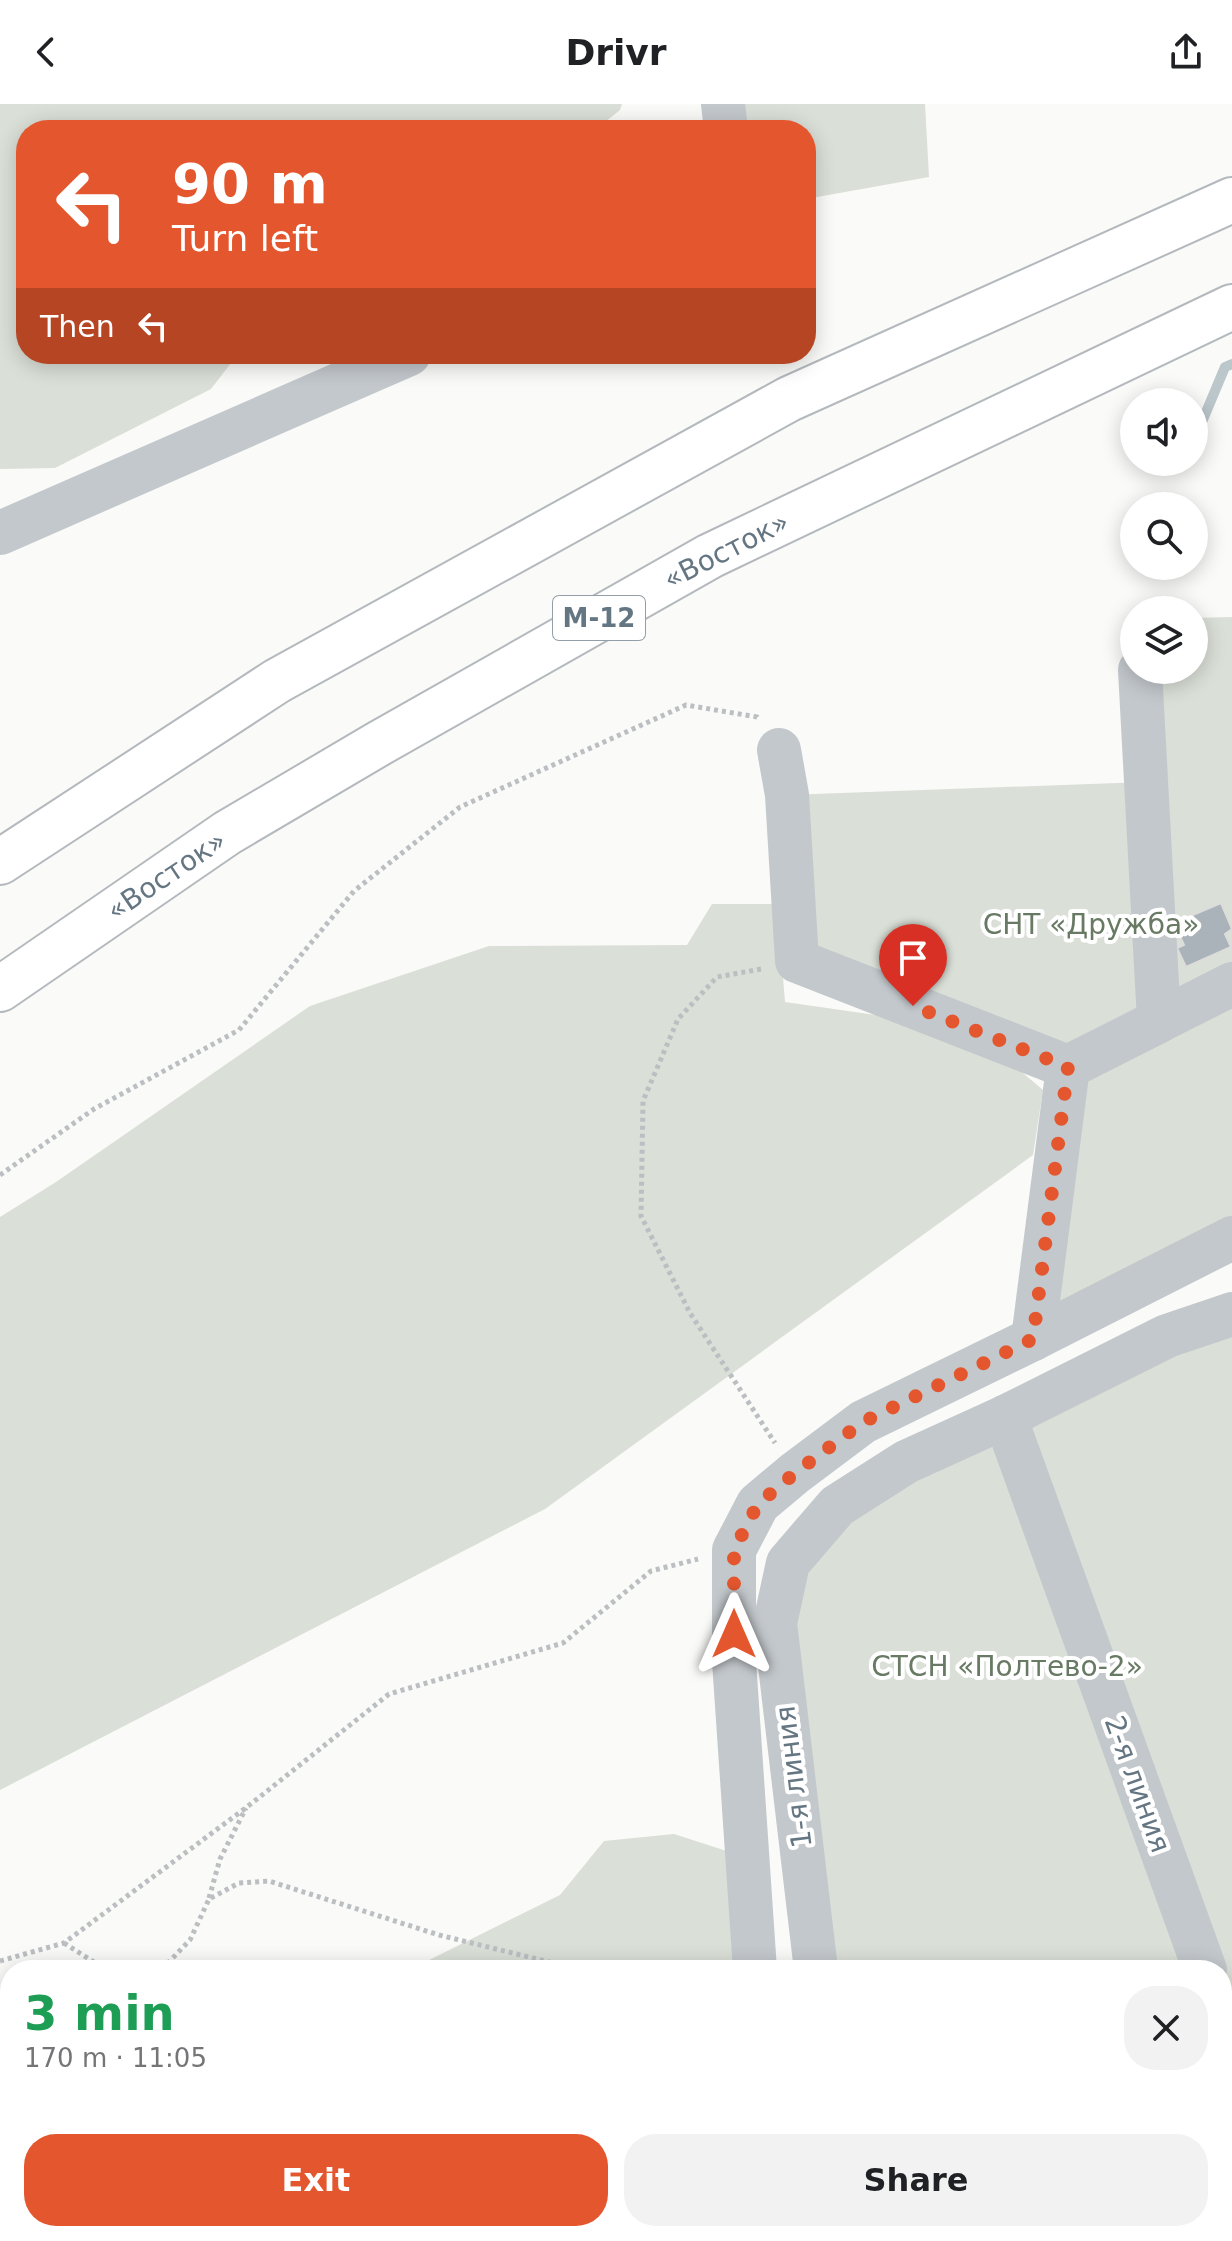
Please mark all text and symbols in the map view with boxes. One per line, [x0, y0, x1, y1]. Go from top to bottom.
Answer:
icon: back [24, 30, 68, 74]
icon: share [1164, 30, 1208, 74]
text: Drivr [565, 32, 667, 73]
text: 90 m [172, 151, 328, 216]
icon: left [40, 152, 144, 256]
text: Turn left [172, 218, 318, 259]
icon: left [131, 304, 175, 348]
text: Then [40, 309, 115, 344]
map controls [1120, 388, 1208, 684]
button: sound [1120, 388, 1208, 476]
button: search [1120, 492, 1208, 580]
street label: «Восток» [658, 505, 794, 596]
road number: М-12 [553, 596, 645, 640]
button: layers [1120, 596, 1208, 684]
street label: «Восток» [101, 824, 232, 927]
park label: СНТ «Дружба» [983, 908, 1199, 941]
pin [879, 924, 947, 1006]
icon: arrive [891, 936, 935, 980]
position arrow [692, 1592, 776, 1676]
park label: СТСН «Полтево-2» [871, 1650, 1143, 1683]
street label: 1-я линия [768, 1704, 819, 1850]
street label: 2-я линия [1098, 1711, 1178, 1857]
text: 3 min [24, 1985, 175, 2041]
button: close [1124, 1986, 1208, 2070]
text: 170 m · 11:05 [24, 2043, 207, 2073]
button: Exit [24, 2134, 608, 2226]
button: Share [624, 2134, 1208, 2226]

